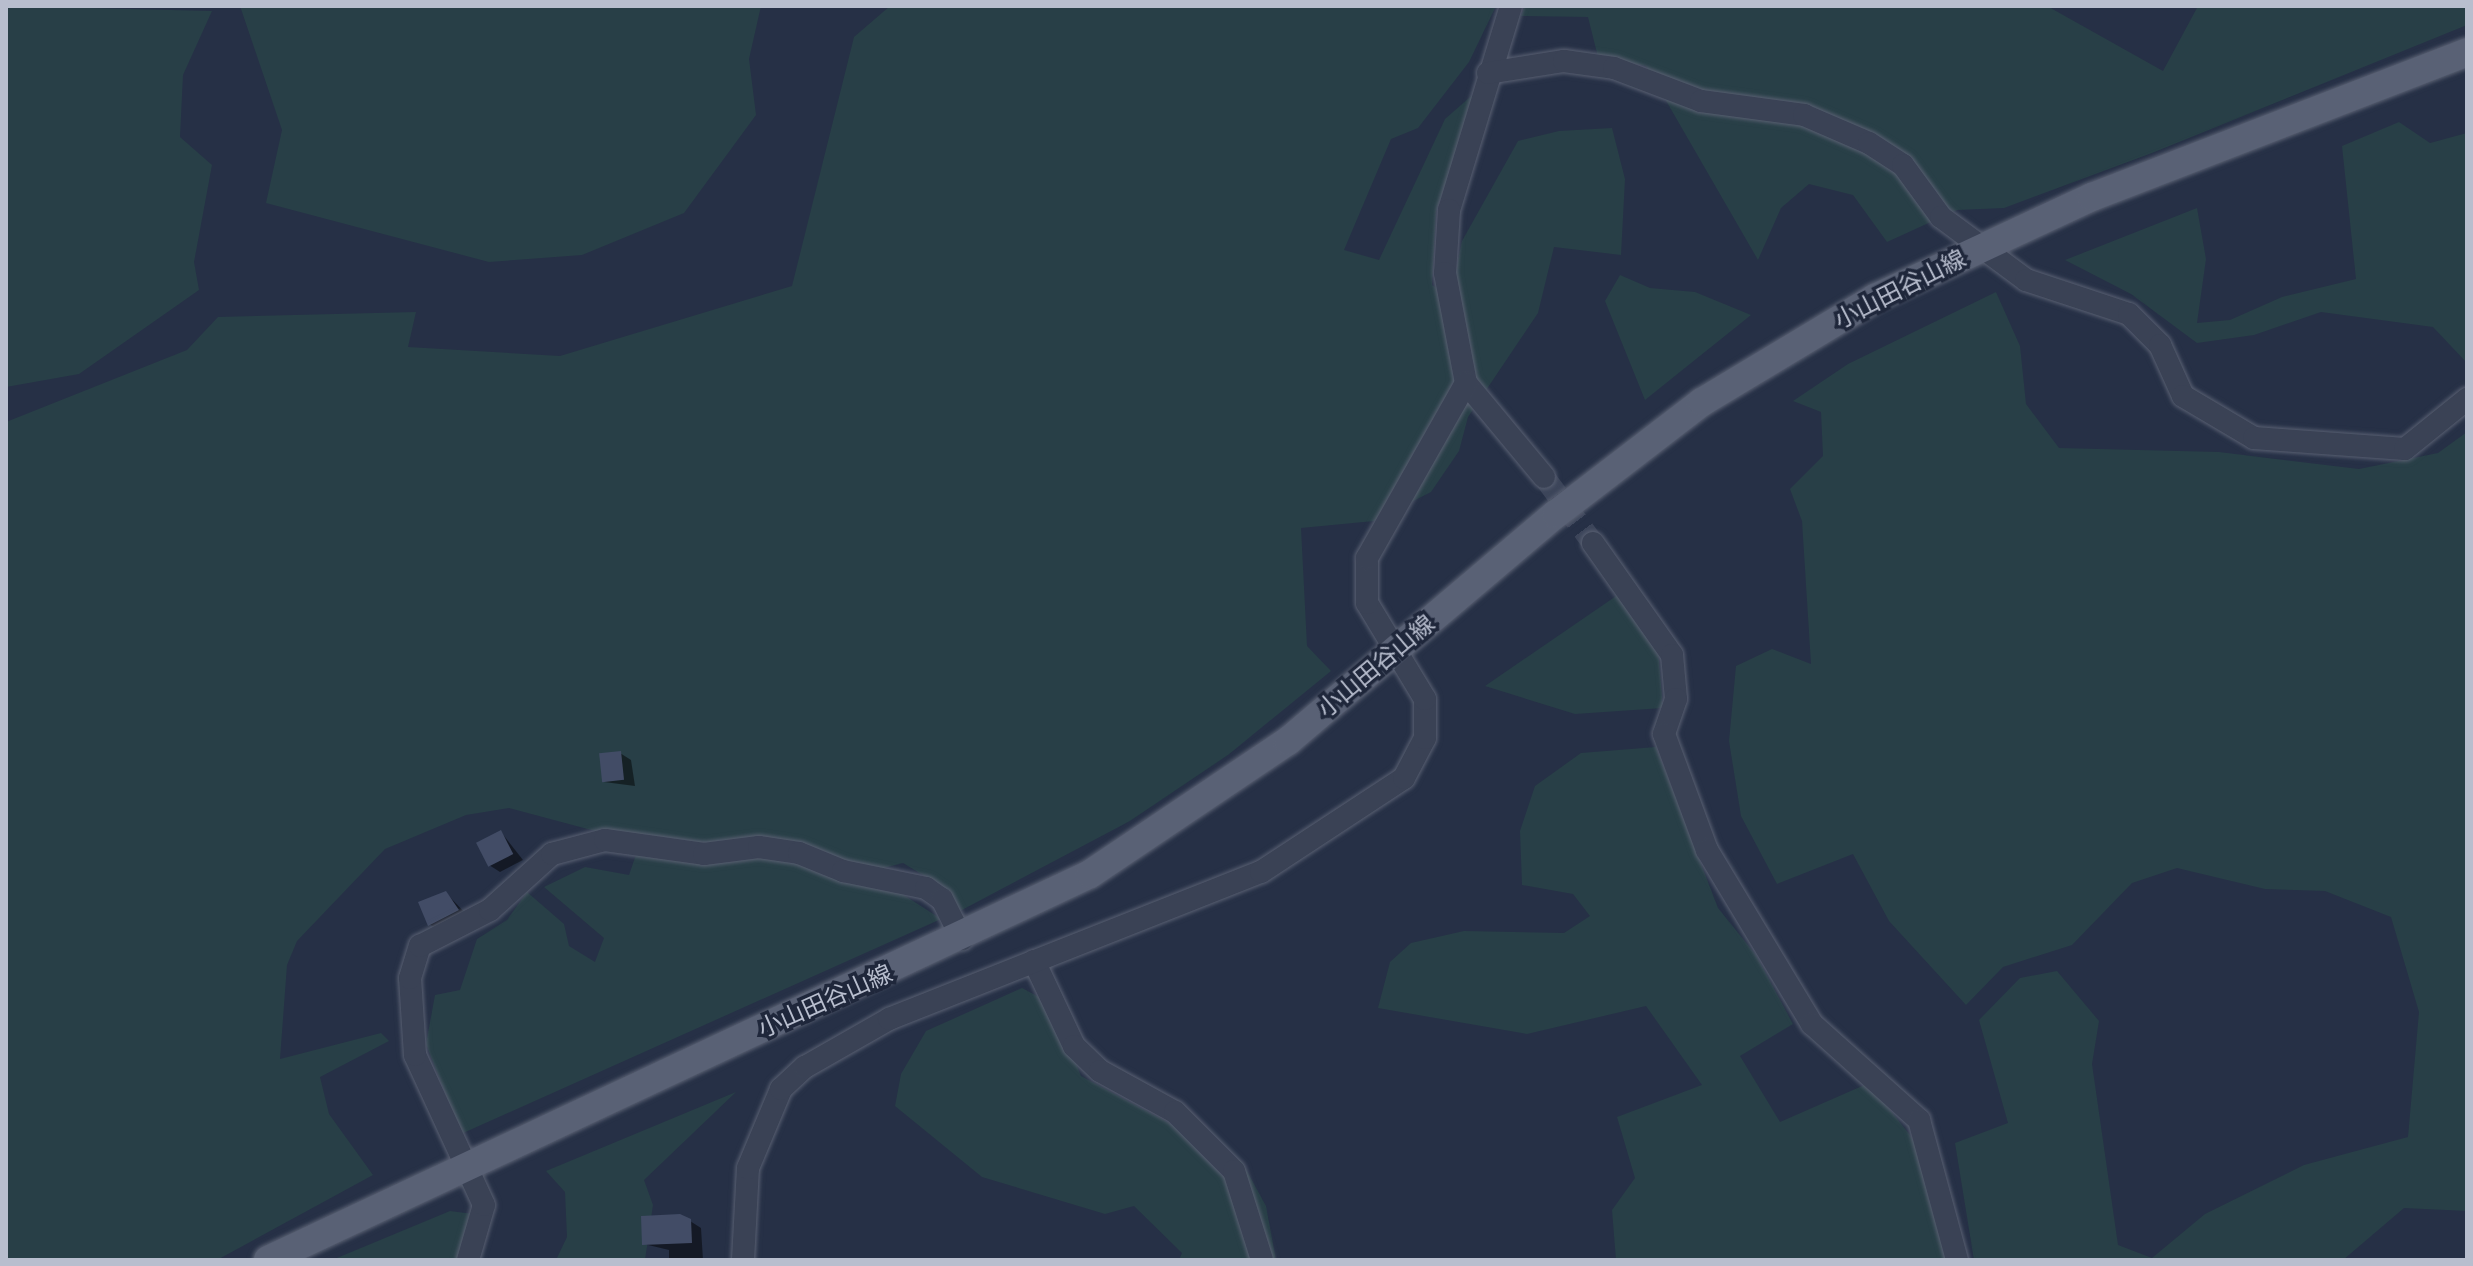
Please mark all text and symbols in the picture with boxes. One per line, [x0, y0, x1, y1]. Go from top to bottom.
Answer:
street label: 小山田谷山線 [1829, 243, 1971, 335]
street label: 小山田谷山線 [1312, 609, 1440, 723]
street label: 小山田谷山線 [753, 959, 897, 1043]

